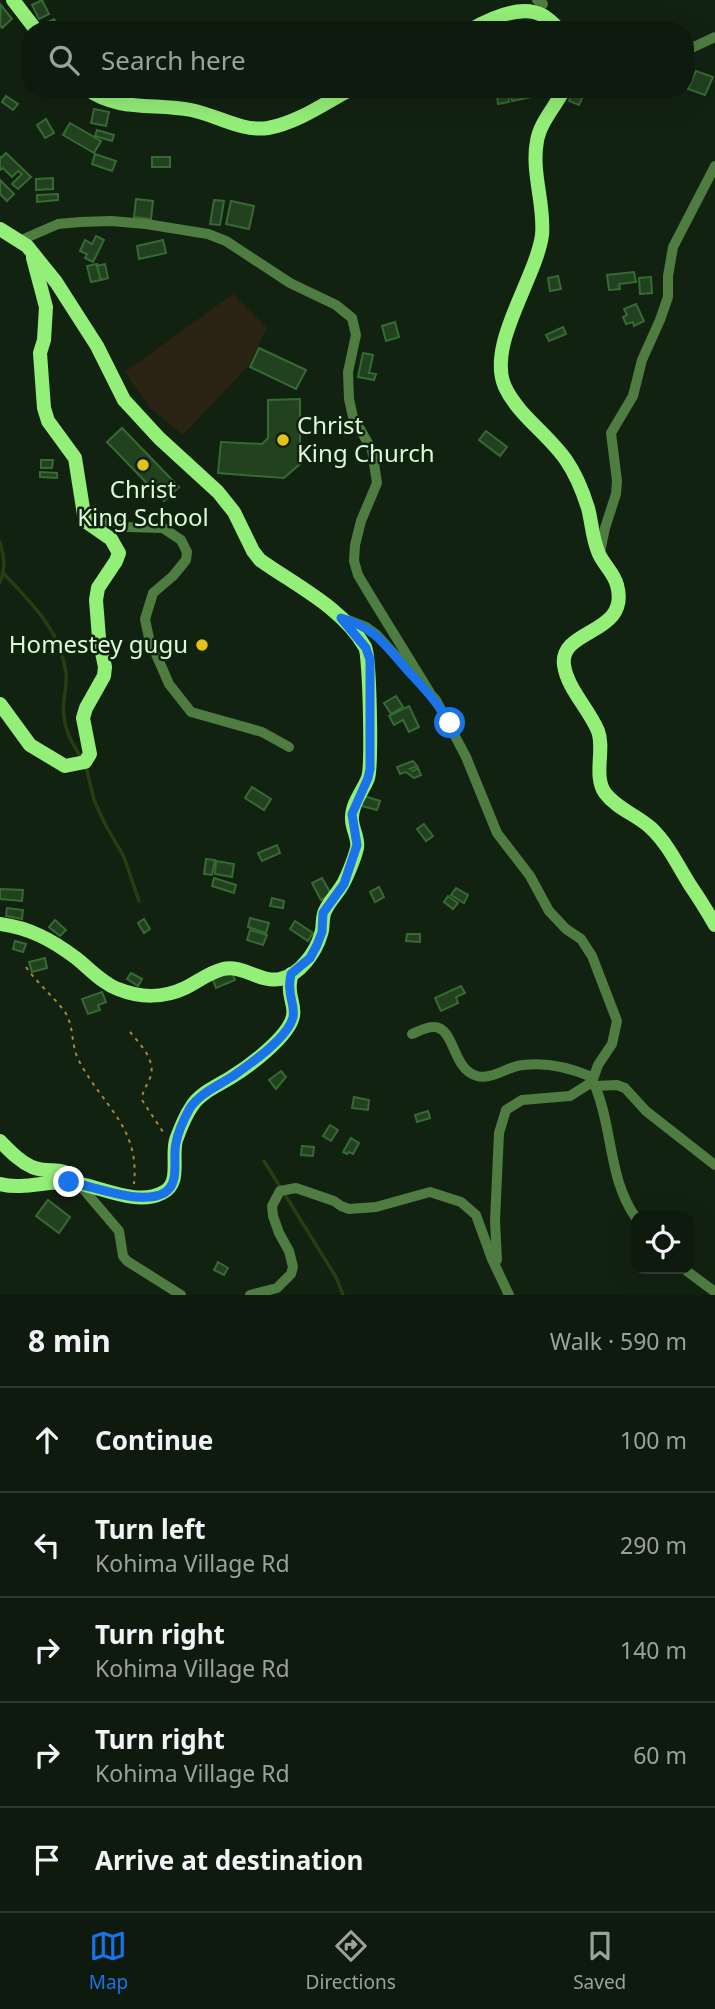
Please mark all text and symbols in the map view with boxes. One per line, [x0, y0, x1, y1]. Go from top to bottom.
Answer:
search box [21, 21, 694, 98]
icon: search [45, 41, 83, 79]
text: Search here [101, 42, 246, 78]
place label: Christ King Church [297, 408, 435, 469]
marker: Christ King Church [275, 432, 291, 448]
marker: Christ King School [135, 457, 151, 473]
place label: Christ King School [77, 472, 209, 533]
place label: Homestey gugu [9, 627, 188, 660]
marker: Homestey gugu [194, 637, 210, 653]
route start [434, 707, 465, 738]
route end [53, 1166, 84, 1197]
map controls [631, 1211, 694, 1274]
button: locate [631, 1211, 694, 1274]
text: 8 min [28, 1320, 111, 1361]
text: Walk · 590 m [550, 1325, 687, 1357]
icon: ahead [28, 1421, 66, 1459]
text: Continue [95, 1422, 213, 1458]
text: 100 m [620, 1424, 687, 1456]
text: Turn left [95, 1511, 206, 1547]
icon: left [28, 1526, 66, 1564]
text: 290 m [620, 1529, 687, 1561]
text: Kohima Village Rd [95, 1547, 290, 1579]
text: Turn right [95, 1616, 225, 1652]
icon: right [28, 1631, 66, 1669]
text: 140 m [620, 1634, 687, 1666]
text: Kohima Village Rd [95, 1652, 290, 1684]
text: Turn right [95, 1721, 225, 1757]
icon: right [28, 1736, 66, 1774]
text: 60 m [633, 1739, 687, 1771]
text: Kohima Village Rd [95, 1757, 290, 1789]
icon: arrive [28, 1841, 66, 1879]
text: Arrive at destination [95, 1842, 364, 1878]
tab: Map [89, 1927, 128, 1995]
tab: Directions [306, 1927, 396, 1995]
tab: Saved [573, 1927, 626, 1995]

